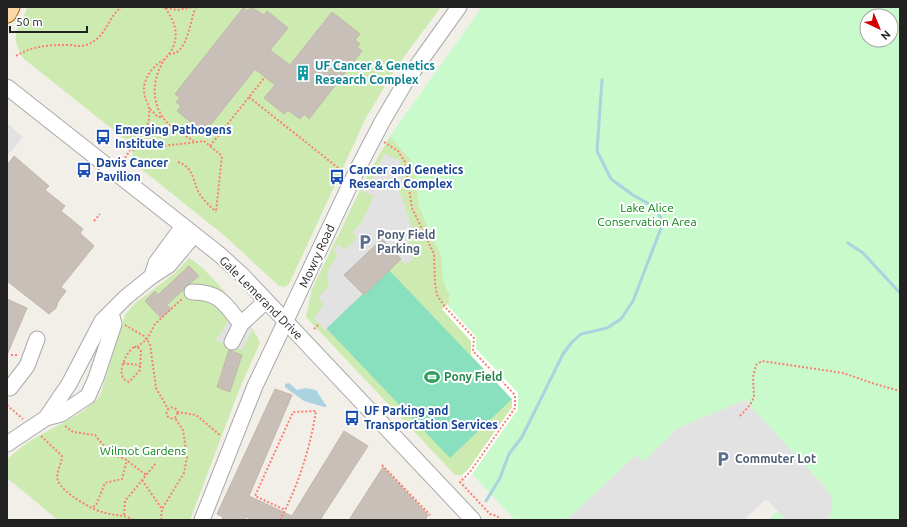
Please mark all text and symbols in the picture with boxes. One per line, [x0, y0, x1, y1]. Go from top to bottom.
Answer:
scale bar [10, 8, 87, 34]
north arrow [859, 8, 899, 48]
text: 50 m [16, 15, 43, 28]
text: N [879, 28, 893, 42]
place label: UF Cancer & Genetics Research Complex [315, 59, 435, 86]
building icon: UF Cancer & Genetics Research Complex [294, 64, 312, 82]
place label: Emerging Pathogens Institute [115, 123, 232, 150]
bus stop icon: Emerging Pathogens Institute [94, 128, 112, 146]
place label: Davis Cancer Pavilion [96, 156, 168, 183]
bus stop icon: Davis Cancer Pavilion [75, 161, 93, 179]
place label: Cancer and Genetics Research Complex [349, 163, 464, 190]
bus stop icon: Cancer and Genetics Research Complex [328, 168, 346, 186]
park label: Lake Alice Conservation Area [597, 201, 697, 228]
street label: Mowry Road [296, 222, 337, 289]
place label: Pony Field Parking [377, 228, 436, 255]
parking icon: Pony Field Parking [356, 233, 374, 251]
street label: Gale Lemerand Drive [217, 253, 306, 342]
sports icon: Pony Field [423, 368, 441, 386]
place label: Pony Field [444, 370, 503, 383]
place label: UF Parking and Transportation Services [364, 404, 498, 431]
bus stop icon: UF Parking and Transportation Services [343, 409, 361, 427]
park label: Wilmot Gardens [100, 444, 186, 457]
parking icon: Commuter Lot [714, 450, 732, 468]
place label: Commuter Lot [735, 452, 816, 465]

